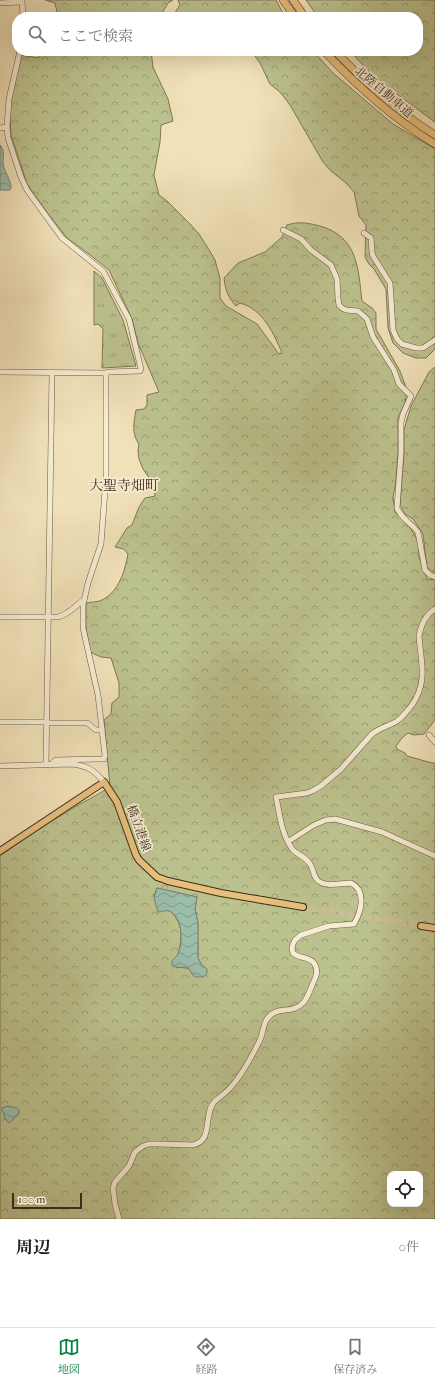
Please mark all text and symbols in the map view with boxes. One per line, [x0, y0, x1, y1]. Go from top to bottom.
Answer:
search box [12, 12, 423, 56]
icon: search [26, 23, 48, 45]
text: ここで検索 [58, 27, 133, 45]
street label: 北陸自動車道 [352, 63, 416, 121]
district label: 大聖寺畑町 [89, 477, 159, 494]
street label: 橋立港線 [124, 803, 154, 853]
map controls [387, 1171, 423, 1207]
button: locate [387, 1171, 423, 1207]
scale bar [12, 1191, 82, 1210]
text: 100 m [18, 1193, 46, 1206]
text: 周辺 [16, 1237, 50, 1257]
text: 0件 [399, 1239, 419, 1254]
tab: 地図 [58, 1336, 80, 1376]
tab: 経路 [195, 1336, 217, 1376]
tab: 保存済み [333, 1336, 377, 1376]

